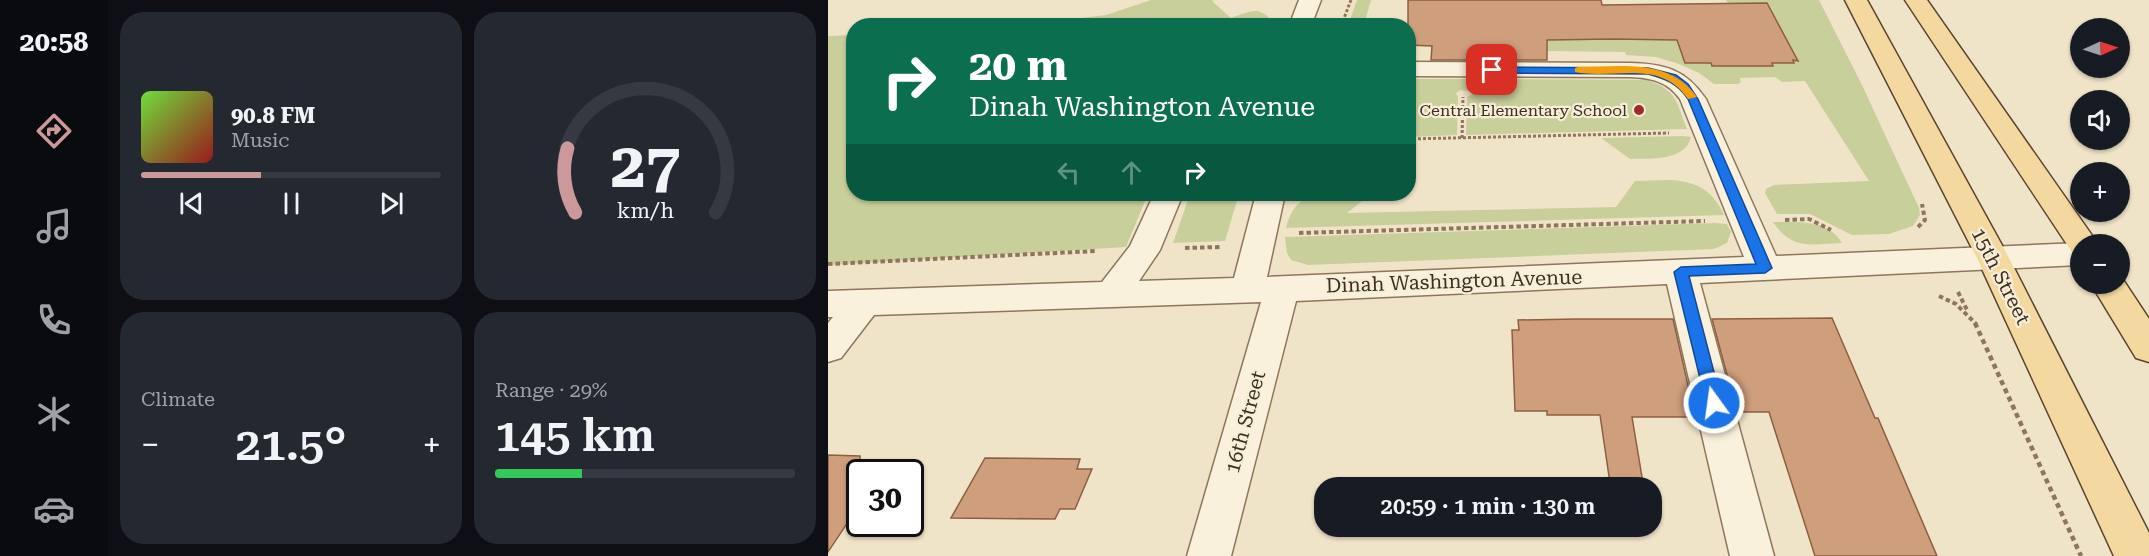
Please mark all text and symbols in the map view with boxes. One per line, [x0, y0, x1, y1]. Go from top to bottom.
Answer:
north arrow [2070, 18, 2130, 78]
map controls [2070, 18, 2130, 294]
text: 20:58 [20, 26, 88, 58]
text: 20 m [969, 41, 1067, 90]
icon: right [870, 42, 948, 120]
pin [1466, 44, 1517, 95]
icon: arrive [1475, 53, 1508, 86]
button: sound [2070, 90, 2130, 150]
text: Dinah Washington Avenue [969, 91, 1315, 123]
place label: Central Elementary School [1420, 101, 1627, 120]
text: 90.8 FM [231, 103, 315, 128]
marker: Central Elementary School [1632, 103, 1646, 117]
icon: directions [33, 110, 75, 152]
text: Music [231, 128, 290, 152]
text: 27 [610, 129, 680, 202]
icon: left [1052, 156, 1085, 189]
icon: ahead [1115, 156, 1148, 189]
icon: right [1178, 156, 1211, 189]
button: + [2070, 162, 2130, 222]
icon: previous [175, 187, 208, 220]
icon: pause [275, 187, 308, 220]
icon: next [375, 187, 408, 220]
text: km/h [616, 198, 674, 223]
icon: music [33, 205, 75, 247]
street label: 15th Street [1966, 224, 2036, 329]
button: − [2070, 234, 2130, 294]
street label: Dinah Washington Avenue [1325, 265, 1583, 297]
icon: phone [33, 299, 75, 341]
street label: 16th Street [1220, 368, 1270, 476]
position arrow [1682, 371, 1746, 435]
text: Range · 29% [495, 378, 607, 402]
text: Climate [141, 387, 215, 411]
icon: climate [33, 393, 75, 435]
text: 145 km [495, 409, 655, 462]
text: 21.5° [235, 418, 347, 471]
text: − [141, 425, 159, 464]
text: + [423, 425, 441, 464]
speed limit sign: 30 [846, 459, 924, 537]
icon: car [33, 488, 75, 530]
text: 20:59 · 1 min · 130 m [1381, 494, 1595, 519]

